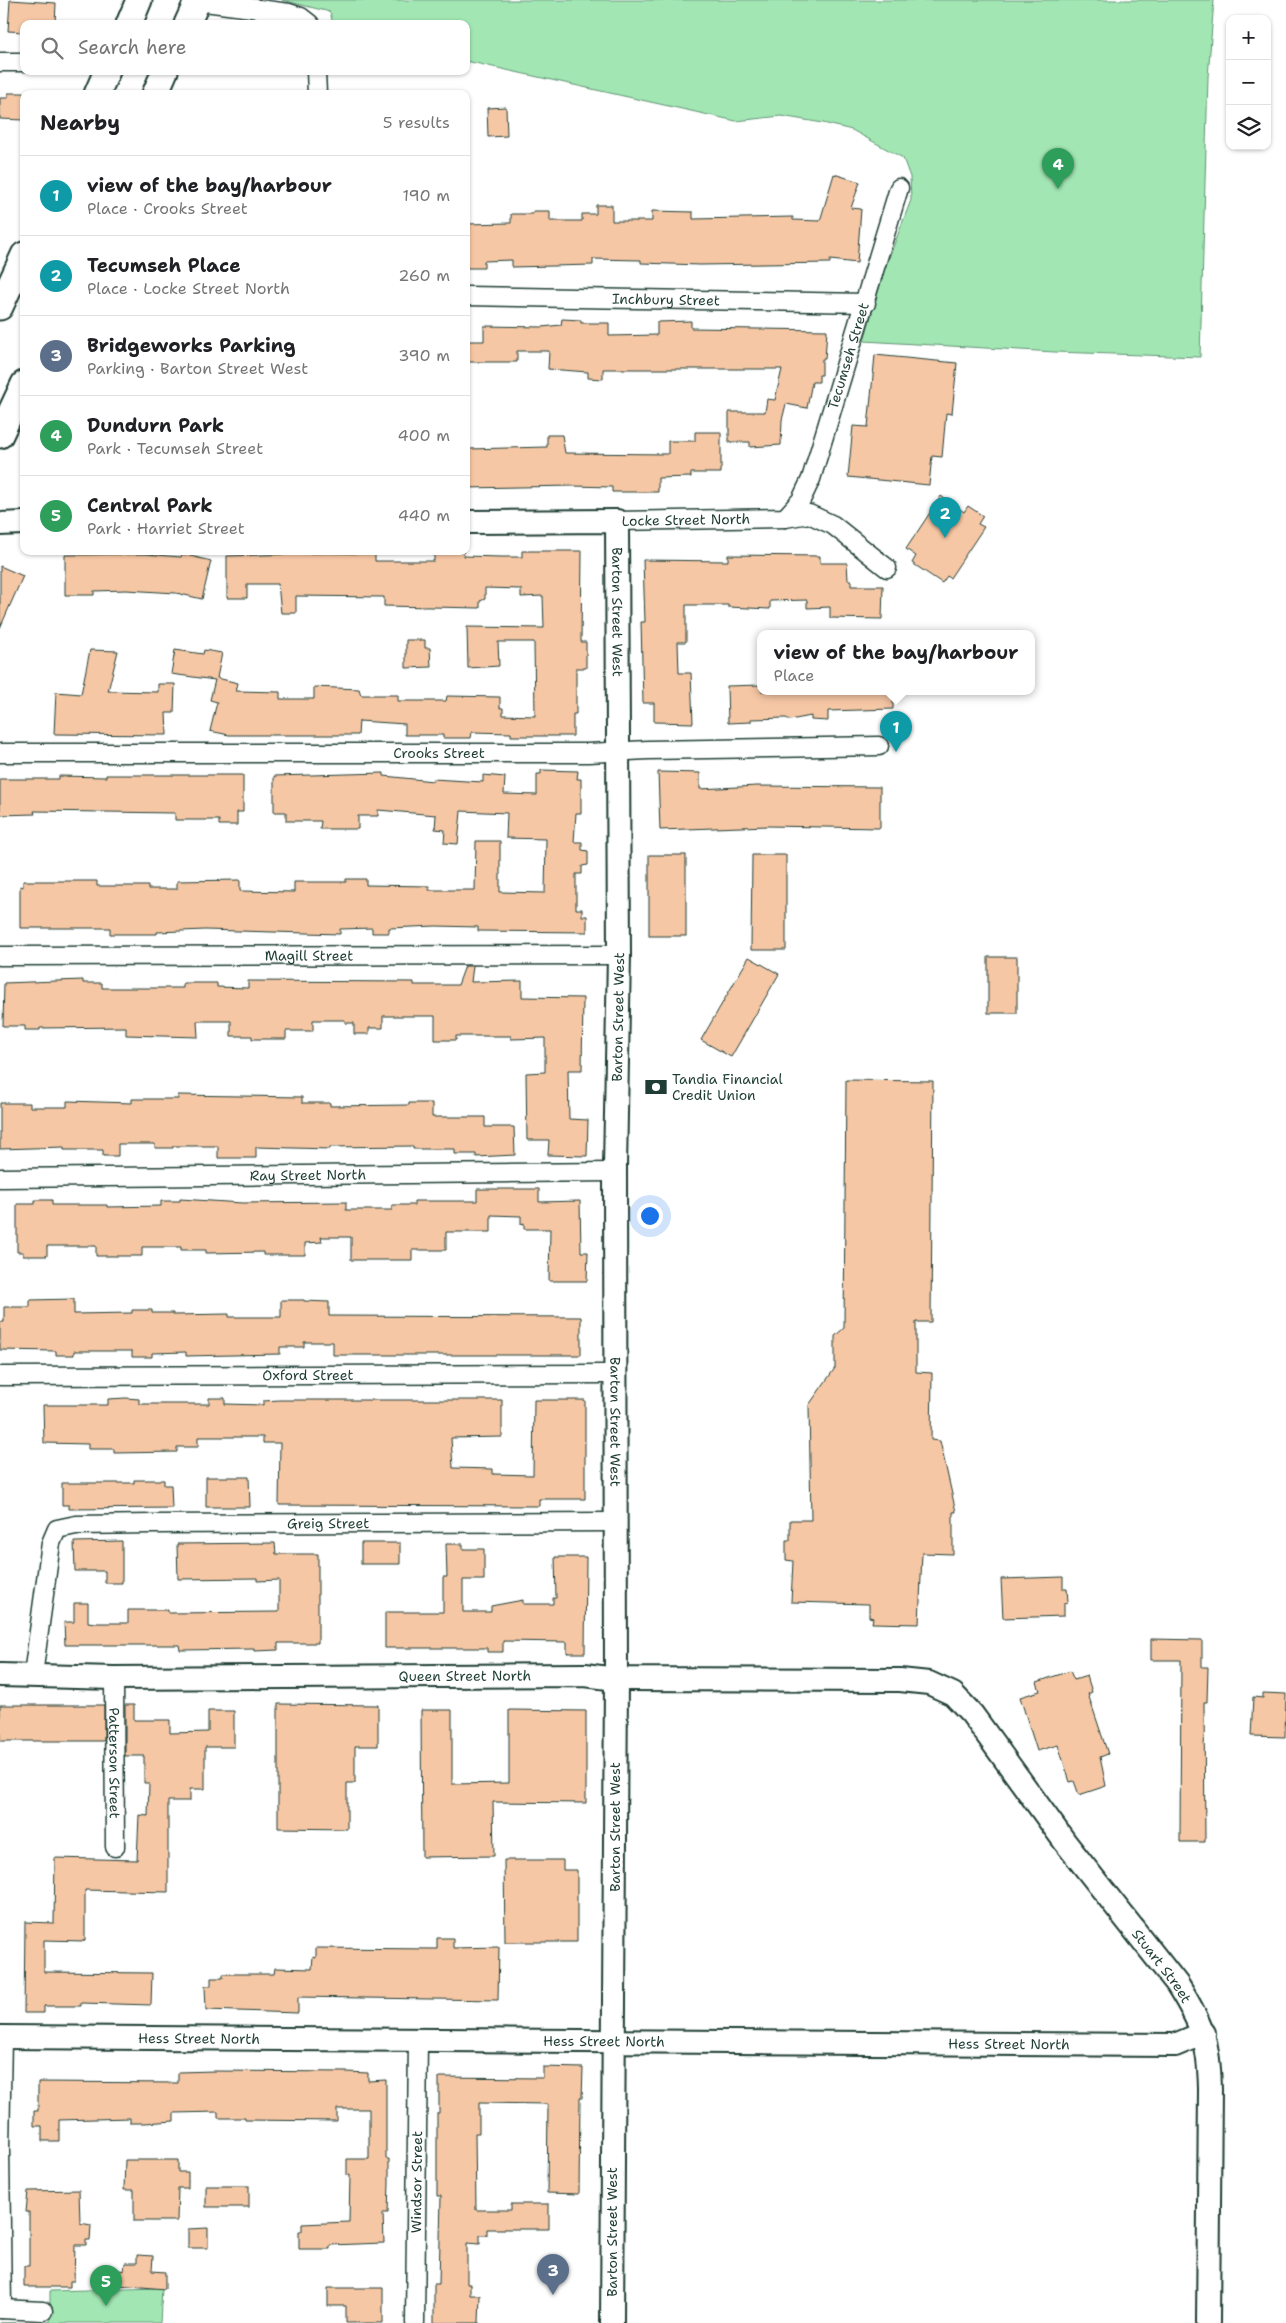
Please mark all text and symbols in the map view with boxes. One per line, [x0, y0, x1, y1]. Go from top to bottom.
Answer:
map controls [1226, 15, 1271, 150]
button: + [1226, 15, 1271, 60]
search box [20, 20, 470, 75]
icon: search [38, 34, 66, 62]
text: Search here [78, 35, 187, 60]
button: − [1226, 60, 1271, 105]
button: layers [1226, 105, 1271, 150]
text: Nearby [40, 109, 120, 137]
text: 5 results [383, 112, 450, 133]
pin: 4 [1042, 148, 1074, 189]
text: view of the bay/harbour [87, 173, 332, 198]
text: 1 [52, 185, 60, 206]
text: 190 m [403, 185, 450, 206]
text: Place · Crooks Street [87, 198, 248, 219]
text: Tecumseh Place [87, 253, 241, 278]
text: 2 [50, 265, 62, 286]
text: 260 m [398, 265, 450, 286]
text: Place · Locke Street North [87, 278, 290, 299]
street label: Inchbury Street [612, 290, 720, 309]
street label: Tecumseh Street [824, 300, 873, 411]
text: Bridgeworks Parking [87, 333, 296, 358]
text: 3 [50, 345, 62, 366]
text: 390 m [398, 345, 450, 366]
text: Parking · Barton Street West [87, 358, 308, 379]
text: Dundurn Park [87, 413, 224, 438]
text: 4 [50, 425, 62, 446]
text: 400 m [397, 425, 450, 446]
text: Park · Tecumseh Street [87, 438, 263, 459]
text: Central Park [87, 493, 213, 518]
pin: 2 [929, 497, 961, 538]
text: 5 [51, 505, 61, 526]
text: 440 m [398, 505, 450, 526]
street label: Locke Street North [622, 510, 750, 530]
text: Park · Harriet Street [87, 518, 245, 539]
street label: Barton Street West [608, 547, 627, 677]
popup [757, 630, 1035, 695]
text: view of the bay/harbour [774, 640, 1018, 665]
text: Place [774, 665, 814, 686]
pin: 1 [880, 711, 912, 752]
street label: Crooks Street [393, 744, 485, 762]
street label: Magill Street [265, 946, 353, 965]
street label: Barton Street West [608, 952, 628, 1082]
place label: Tandia Financial Credit Union [672, 1070, 784, 1104]
bank icon: Tandia Financial Credit Union [643, 1074, 669, 1100]
street label: Ray Street North [250, 1165, 366, 1185]
your location [637, 1203, 663, 1229]
street label: Barton Street West [606, 1357, 625, 1487]
street label: Oxford Street [262, 1366, 354, 1384]
street label: Greig Street [287, 1514, 369, 1532]
street label: Queen Street North [399, 1666, 531, 1685]
street label: Patterson Street [105, 1707, 124, 1819]
street label: Barton Street West [606, 1762, 624, 1892]
street label: Stuart Street [1128, 1925, 1195, 2006]
street label: Hess Street North [138, 2029, 260, 2048]
street label: Hess Street North [543, 2032, 665, 2051]
street label: Hess Street North [948, 2034, 1070, 2053]
street label: Windsor Street [407, 2131, 426, 2233]
street label: Barton Street West [603, 2167, 621, 2297]
pin: 3 [537, 2254, 569, 2295]
pin: 5 [90, 2265, 122, 2306]

